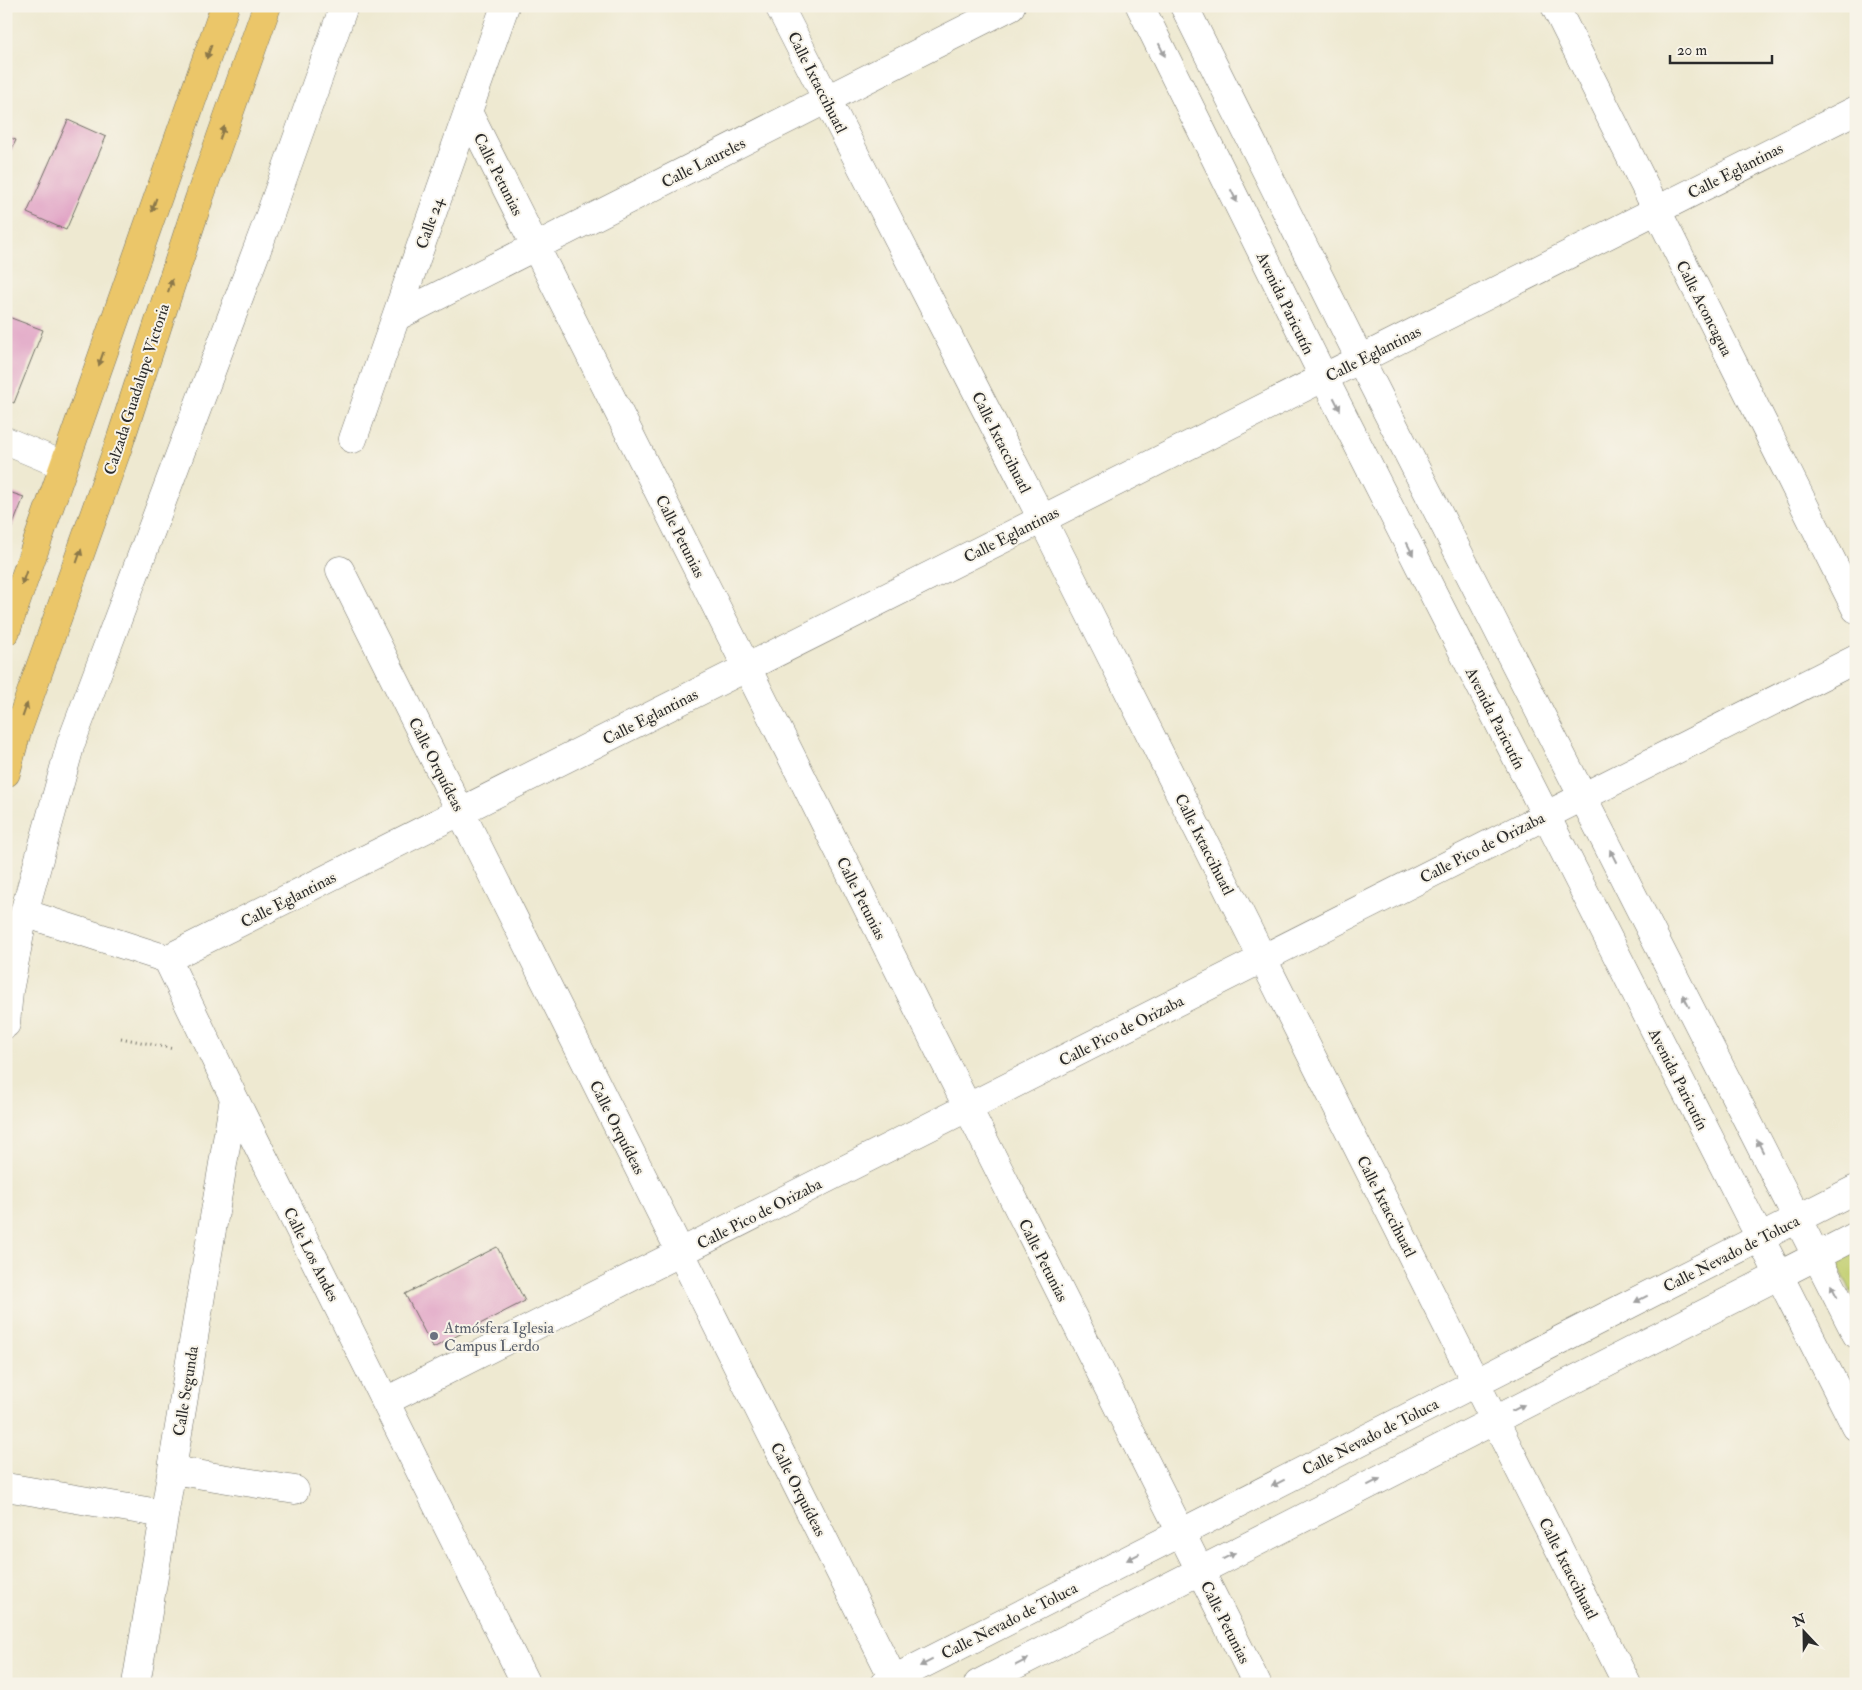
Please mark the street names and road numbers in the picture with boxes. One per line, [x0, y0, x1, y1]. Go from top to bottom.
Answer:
street label: Calle Ixtaccihuatl [783, 28, 851, 137]
street label: Calle Petunias [469, 130, 527, 219]
street label: Calle Laureles [658, 133, 749, 193]
street label: Calle Eglantinas [1684, 138, 1787, 204]
street label: Calle 24 [412, 194, 449, 252]
street label: Avenida Paricutín [1251, 248, 1319, 358]
street label: Calle Aconcagua [1671, 257, 1737, 360]
street label: Calzada Guadalupe Victoria [100, 301, 175, 478]
street label: Calle Eglantinas [1322, 321, 1425, 387]
street label: Calle Ixtaccihuatl [967, 388, 1035, 497]
street label: Calle Petunias [651, 492, 709, 581]
street label: Calle Eglantinas [960, 502, 1063, 568]
street label: Avenida Paricutín [1460, 663, 1529, 773]
street label: Calle Eglantinas [599, 684, 702, 750]
street label: Calle Orquídeas [404, 714, 468, 815]
street label: Calle Ixtaccihuatl [1170, 790, 1238, 899]
street label: Calle Pico de Orizaba [1417, 808, 1549, 888]
street label: Calle Petunias [832, 854, 890, 943]
street label: Calle Eglantinas [237, 867, 340, 933]
street label: Calle Pico de Orizaba [1056, 991, 1188, 1071]
street label: Avenida Paricutín [1643, 1024, 1712, 1134]
street label: Calle Orquídeas [585, 1077, 649, 1178]
street label: Calle Ixtaccihuatl [1352, 1152, 1420, 1261]
street label: Calle Pico de Orizaba [694, 1174, 826, 1254]
street label: Calle Los Andes [279, 1204, 343, 1305]
street label: Calle Nevado de Toluca [1660, 1211, 1803, 1297]
street label: Calle Petunias [1014, 1216, 1072, 1305]
street label: Calle Segunda [169, 1344, 203, 1438]
street label: Calle Nevado de Toluca [1299, 1394, 1442, 1480]
street label: Calle Orquídeas [766, 1439, 830, 1540]
street label: Calle Ixtaccihuatl [1534, 1514, 1602, 1623]
street label: Calle Nevado de Toluca [938, 1578, 1081, 1664]
street label: Calle Petunias [1196, 1578, 1254, 1667]

